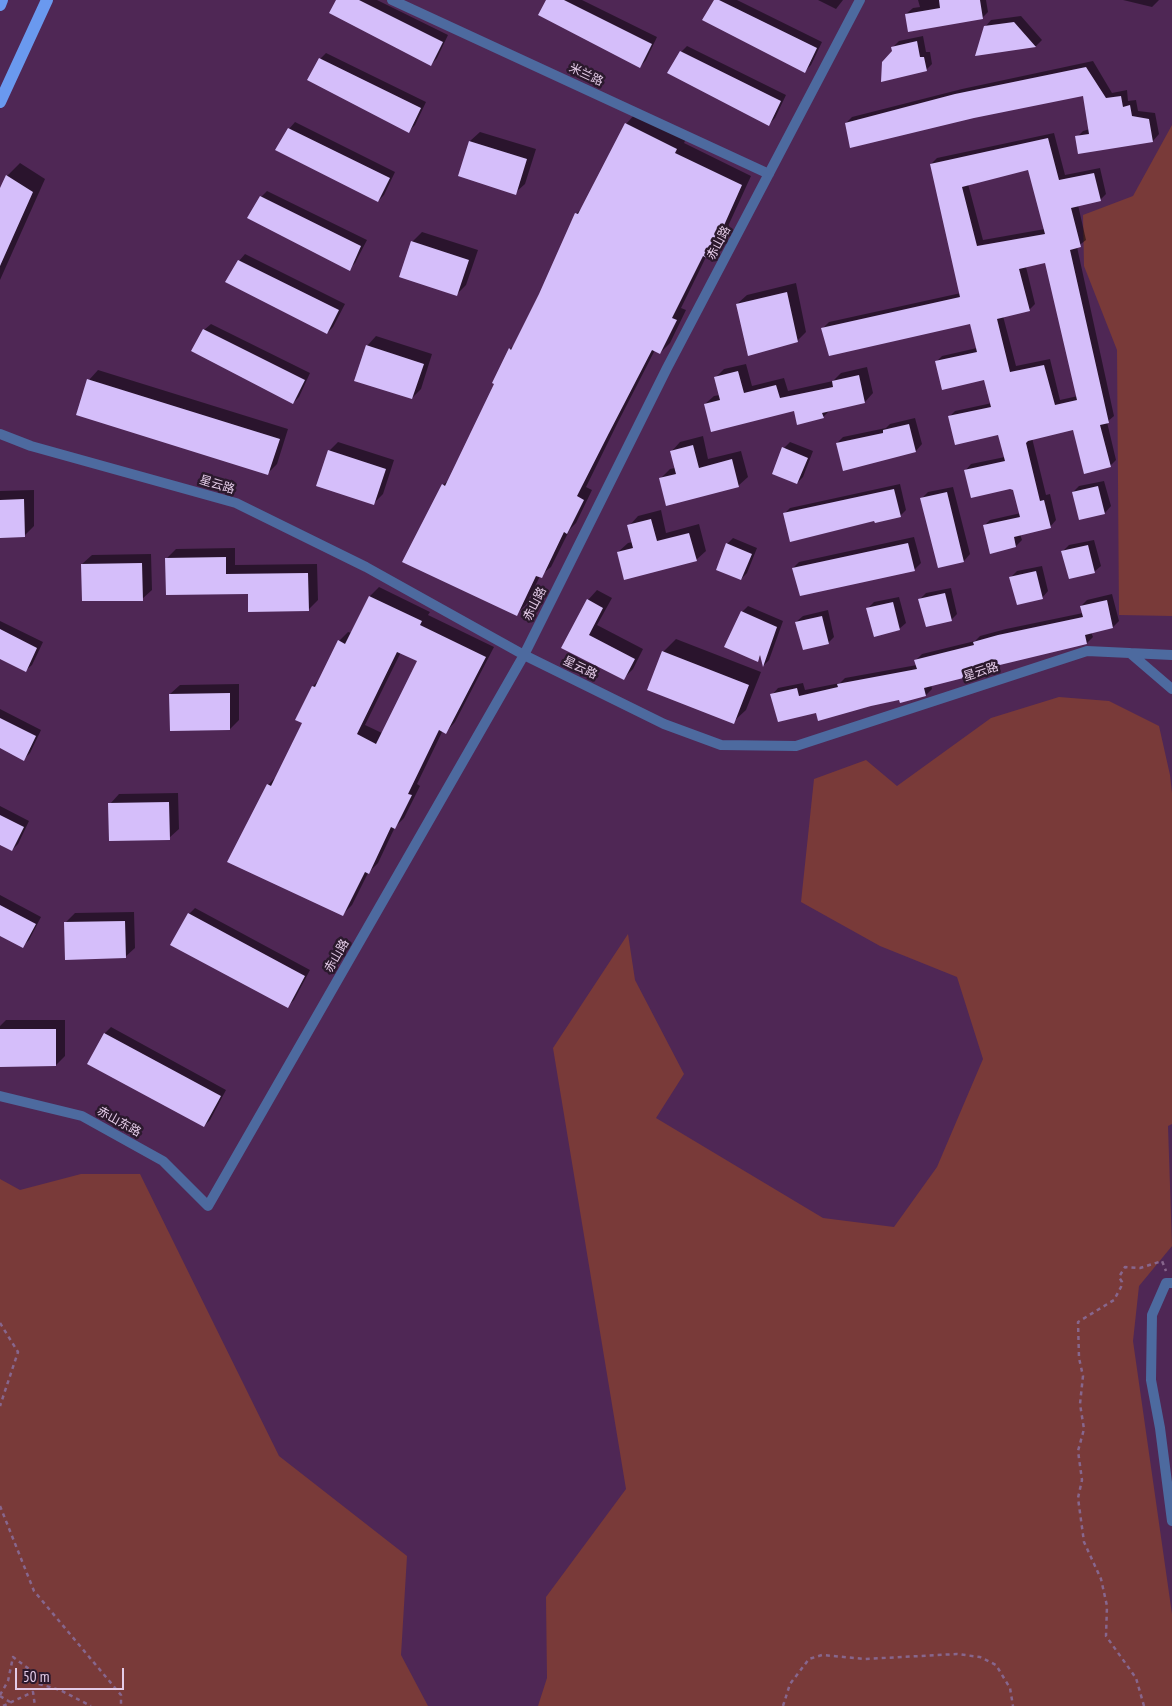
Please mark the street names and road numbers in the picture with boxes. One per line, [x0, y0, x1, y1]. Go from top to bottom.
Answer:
street label: 米兰路 [567, 61, 605, 89]
street label: 赤山路 [704, 224, 734, 262]
street label: 星云路 [198, 473, 236, 497]
street label: 赤山路 [520, 585, 550, 623]
street label: 星云路 [561, 654, 599, 682]
street label: 星云路 [962, 660, 1000, 684]
street label: 赤山路 [322, 937, 352, 975]
street label: 赤山东路 [95, 1104, 143, 1140]

